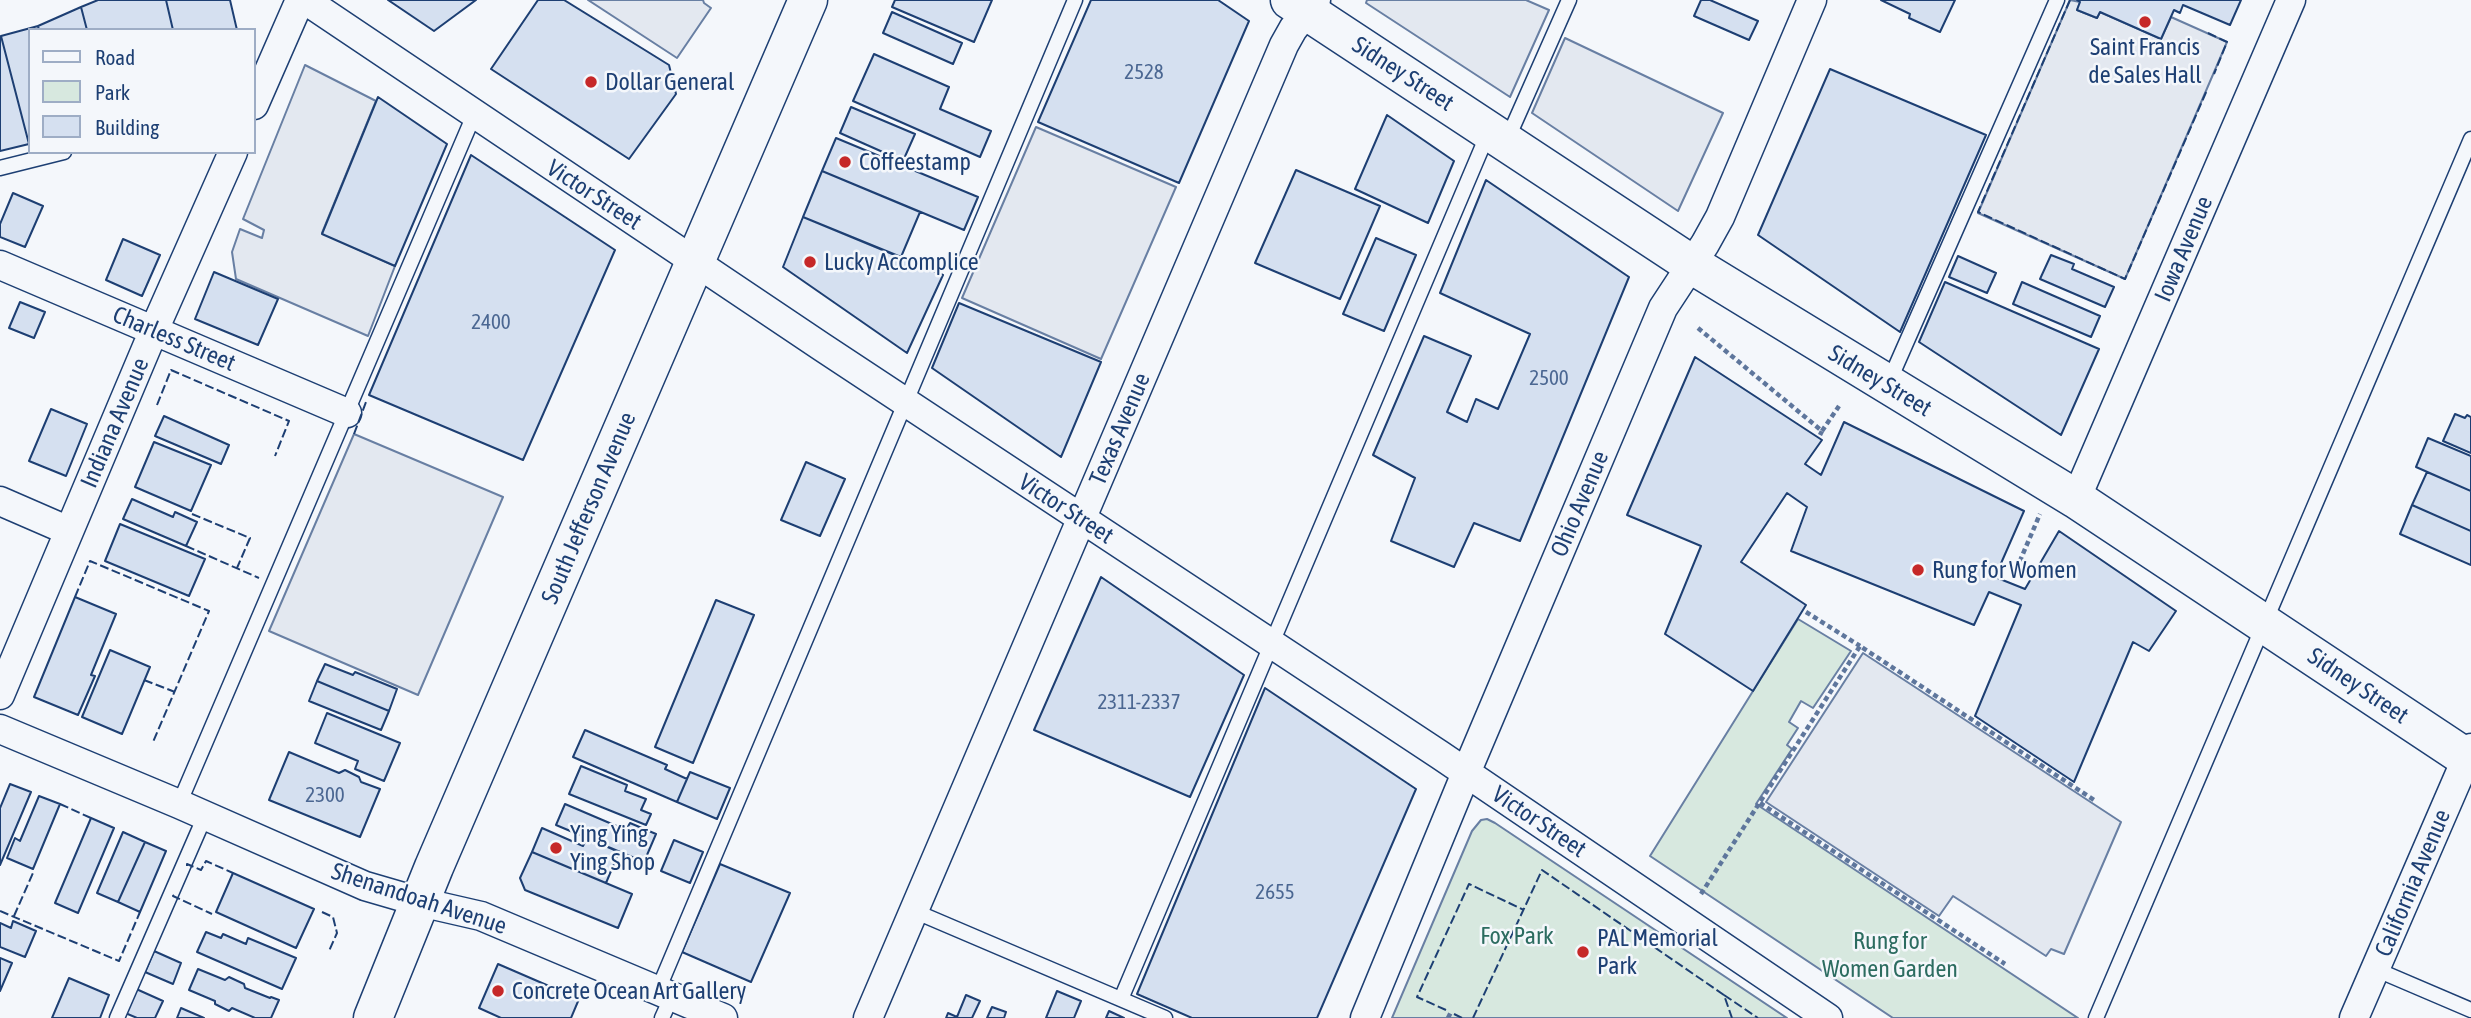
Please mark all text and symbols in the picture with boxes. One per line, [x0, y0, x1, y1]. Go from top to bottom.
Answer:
marker: Saint Francis de Sales Hall [2137, 14, 2153, 30]
legend [28, 28, 256, 154]
street label: Sidney Street [1347, 31, 1459, 117]
place label: Saint Francis de Sales Hall [2088, 33, 2202, 89]
text: Road [95, 45, 135, 69]
house number: 2528 [1124, 59, 1164, 85]
place label: Dollar General [605, 68, 734, 96]
marker: Dollar General [583, 74, 599, 90]
text: Park [95, 80, 130, 104]
text: Building [95, 115, 159, 139]
place label: Coffeestamp [859, 148, 971, 176]
street label: Victor Street [541, 154, 647, 236]
marker: Coffeestamp [837, 154, 853, 170]
street label: Iowa Avenue [2149, 192, 2219, 306]
place label: Lucky Accomplice [824, 248, 979, 276]
marker: Lucky Accomplice [802, 254, 818, 270]
street label: Charless Street [108, 300, 240, 378]
house number: 2400 [471, 309, 511, 335]
street label: Sidney Street [1823, 339, 1937, 423]
street label: Indiana Avenue [75, 354, 155, 492]
house number: 2500 [1529, 365, 1569, 391]
street label: Texas Avenue [1084, 369, 1156, 489]
street label: South Jefferson Avenue [536, 408, 642, 608]
street label: Ohio Avenue [1545, 447, 1615, 561]
street label: Victor Street [1013, 468, 1119, 550]
place label: Rung for Women [1932, 556, 2077, 584]
marker: Rung for Women [1910, 562, 1926, 578]
street label: Sidney Street [2302, 642, 2414, 730]
house number: 2311-2337 [1097, 689, 1181, 715]
street label: Victor Street [1487, 780, 1591, 864]
house number: 2300 [305, 782, 345, 808]
street label: California Avenue [2369, 805, 2457, 961]
place label: Ying Ying Ying Shop [570, 820, 655, 876]
marker: Ying Ying Ying Shop [548, 840, 564, 856]
street label: Shenandoah Avenue [328, 857, 510, 941]
house number: 2655 [1255, 879, 1295, 905]
park label: Fox Park [1480, 922, 1554, 950]
place label: PAL Memorial Park [1597, 924, 1718, 980]
park label: Rung for Women Garden [1822, 927, 1958, 983]
marker: PAL Memorial Park [1575, 944, 1591, 960]
place label: Concrete Ocean Art Gallery [512, 977, 746, 1005]
marker: Concrete Ocean Art Gallery [490, 983, 506, 999]

